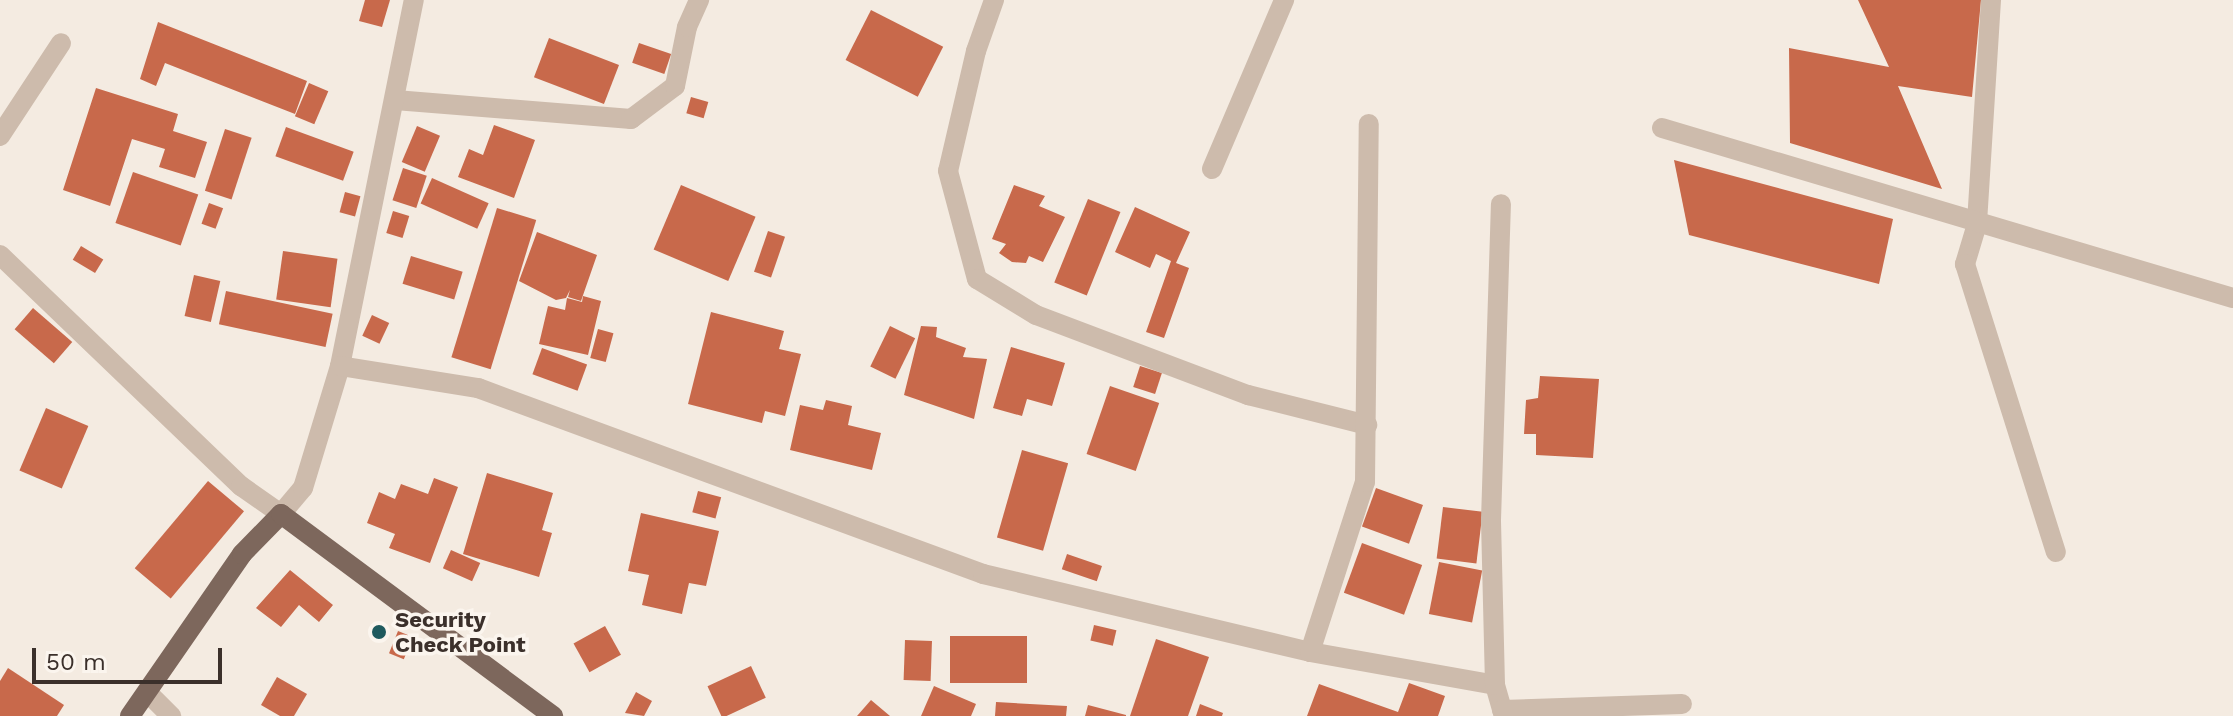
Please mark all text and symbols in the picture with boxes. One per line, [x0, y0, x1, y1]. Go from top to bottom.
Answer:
place label: Security Check Point [395, 606, 526, 658]
marker: Security Check Point [370, 623, 388, 641]
scale bar [36, 632, 226, 682]
text: 50 m [46, 648, 106, 676]

